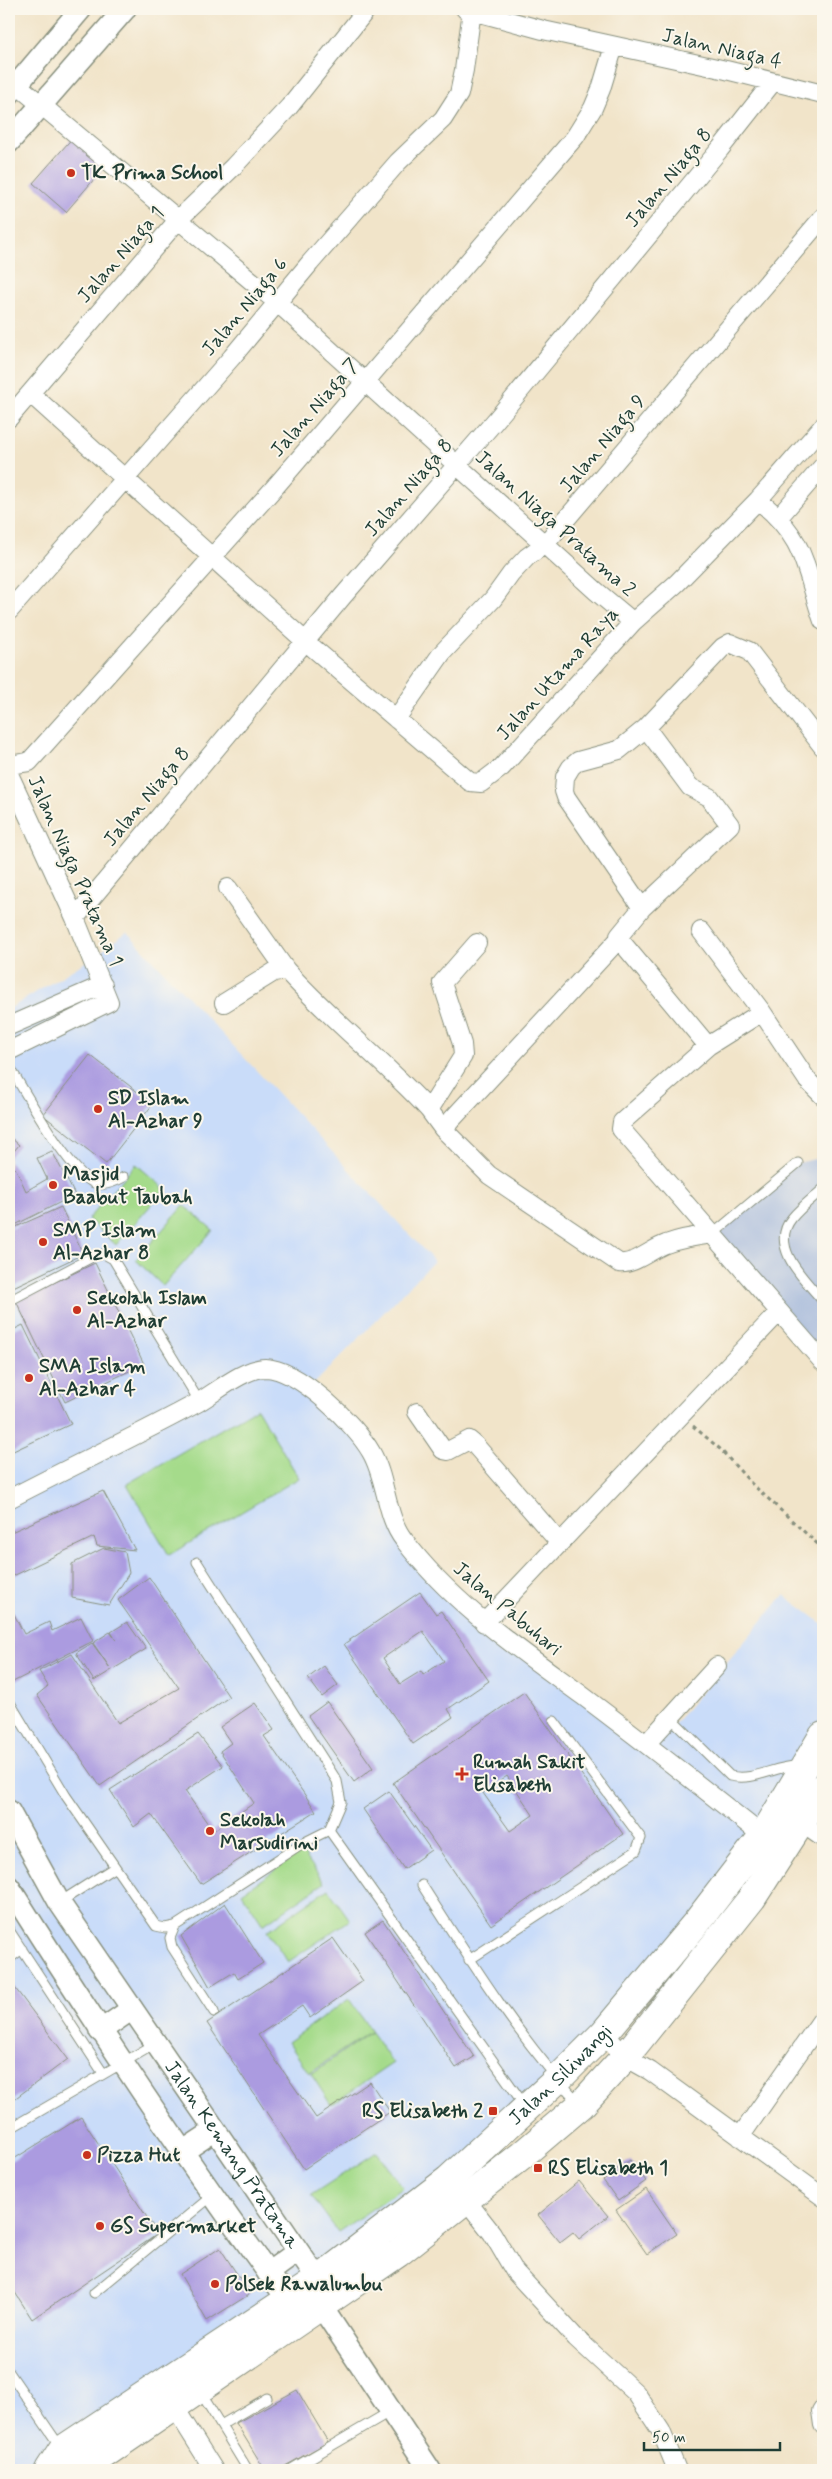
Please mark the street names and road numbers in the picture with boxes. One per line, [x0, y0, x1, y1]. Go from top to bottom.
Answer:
street label: Jalan Niaga 4 [659, 22, 785, 78]
street label: Jalan Niaga 8 [619, 122, 720, 235]
street label: Jalan Niaga 1 [71, 201, 172, 310]
street label: Jalan Niaga 6 [196, 252, 296, 363]
street label: Jalan Niaga 7 [264, 353, 367, 465]
street label: Jalan Niaga 9 [554, 389, 654, 500]
street label: Jalan Niaga 8 [359, 433, 461, 544]
street label: Jalan Niaga Pratama 2 [468, 445, 641, 605]
street label: Jalan Utama Raya [491, 601, 625, 747]
street label: Jalan Niaga 8 [97, 741, 198, 854]
street label: Jalan Niaga Pratama 1 [19, 771, 129, 972]
street label: Jalan Pabuhari [447, 1556, 567, 1662]
street label: Jalan Siliwangi [503, 2019, 619, 2131]
street label: Jalan Kemang Pratama [158, 2055, 307, 2255]

